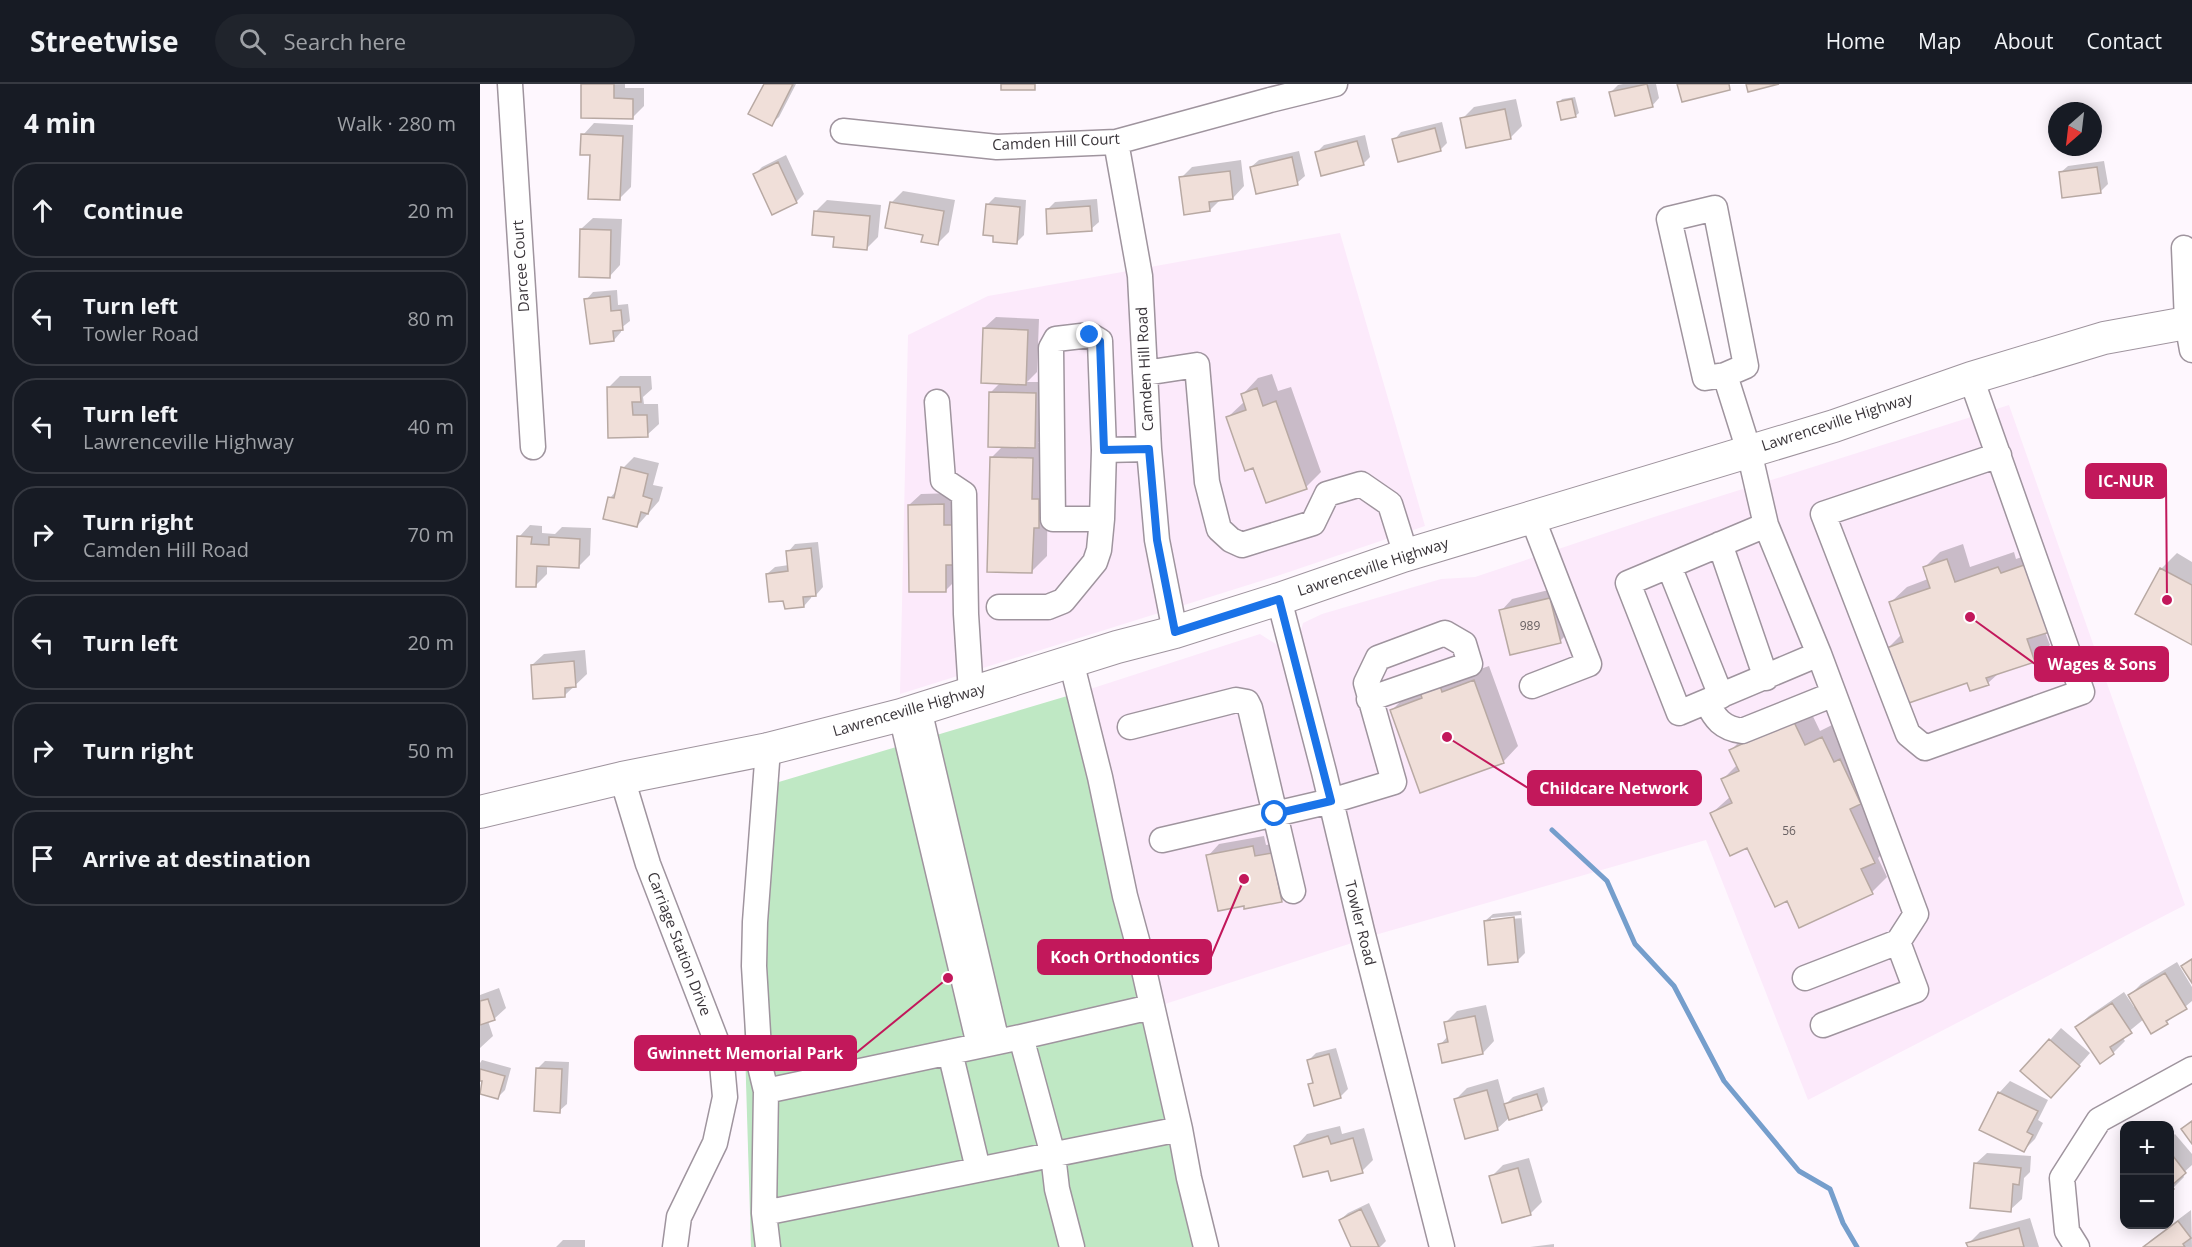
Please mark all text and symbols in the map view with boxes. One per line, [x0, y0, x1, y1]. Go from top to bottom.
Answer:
search box [215, 14, 635, 68]
text: Streetwise [30, 22, 179, 60]
icon: search [236, 25, 269, 58]
text: Search here [284, 26, 406, 56]
text: Home [1826, 27, 1885, 55]
text: Map [1918, 27, 1961, 55]
text: About [1994, 27, 2054, 55]
text: Contact [2087, 27, 2162, 55]
north arrow [2048, 102, 2102, 156]
text: 4 min [24, 105, 96, 141]
text: Walk · 280 m [337, 110, 456, 137]
street label: Camden Hill Court [992, 128, 1120, 154]
icon: ahead [26, 194, 59, 227]
text: Continue [83, 195, 183, 225]
text: 20 m [407, 197, 454, 224]
street label: Darcee Court [507, 219, 533, 313]
text: Turn left [83, 290, 178, 320]
icon: left [26, 302, 59, 335]
text: 80 m [407, 305, 454, 332]
street label: Camden Hill Road [1131, 306, 1157, 432]
text: Towler Road [83, 320, 199, 347]
route end [1076, 321, 1102, 347]
street label: Lawrenceville Highway [1758, 387, 1915, 455]
text: Turn left [83, 398, 178, 428]
icon: left [26, 410, 59, 443]
text: 40 m [407, 413, 454, 440]
text: Lawrenceville Highway [83, 428, 294, 455]
callout: IC-NUR [2086, 464, 2166, 498]
text: IC-NUR [2098, 470, 2155, 492]
text: Turn right [83, 506, 194, 536]
icon: right [26, 518, 59, 551]
text: 70 m [407, 521, 454, 548]
street label: Lawrenceville Highway [1294, 532, 1451, 600]
text: Camden Hill Road [83, 536, 249, 563]
house number: 989 [1520, 617, 1540, 634]
icon: left [26, 626, 59, 659]
text: Turn left [83, 627, 178, 657]
text: 20 m [407, 629, 454, 656]
callout: Wages & Sons [2035, 647, 2168, 681]
text: Wages & Sons [2047, 653, 2157, 675]
street label: Lawrenceville Highway [830, 678, 988, 740]
icon: right [26, 734, 59, 767]
text: Turn right [83, 735, 194, 765]
text: 50 m [407, 737, 454, 764]
callout: Childcare Network [1528, 771, 1701, 805]
text: Childcare Network [1539, 777, 1689, 799]
route start [1261, 800, 1287, 826]
house number: 56 [1782, 822, 1796, 839]
icon: arrive [26, 842, 59, 875]
text: Arrive at destination [83, 843, 311, 873]
street label: Carriage Station Drive [643, 869, 717, 1018]
street label: Towler Road [1341, 878, 1381, 967]
callout: Koch Orthodontics [1038, 940, 1211, 974]
text: Koch Orthodontics [1050, 946, 1200, 968]
callout: Gwinnett Memorial Park [635, 1036, 856, 1070]
text: Gwinnett Memorial Park [647, 1042, 843, 1064]
map controls [2120, 1121, 2174, 1229]
button: + [2120, 1121, 2174, 1175]
button: − [2120, 1175, 2174, 1229]

